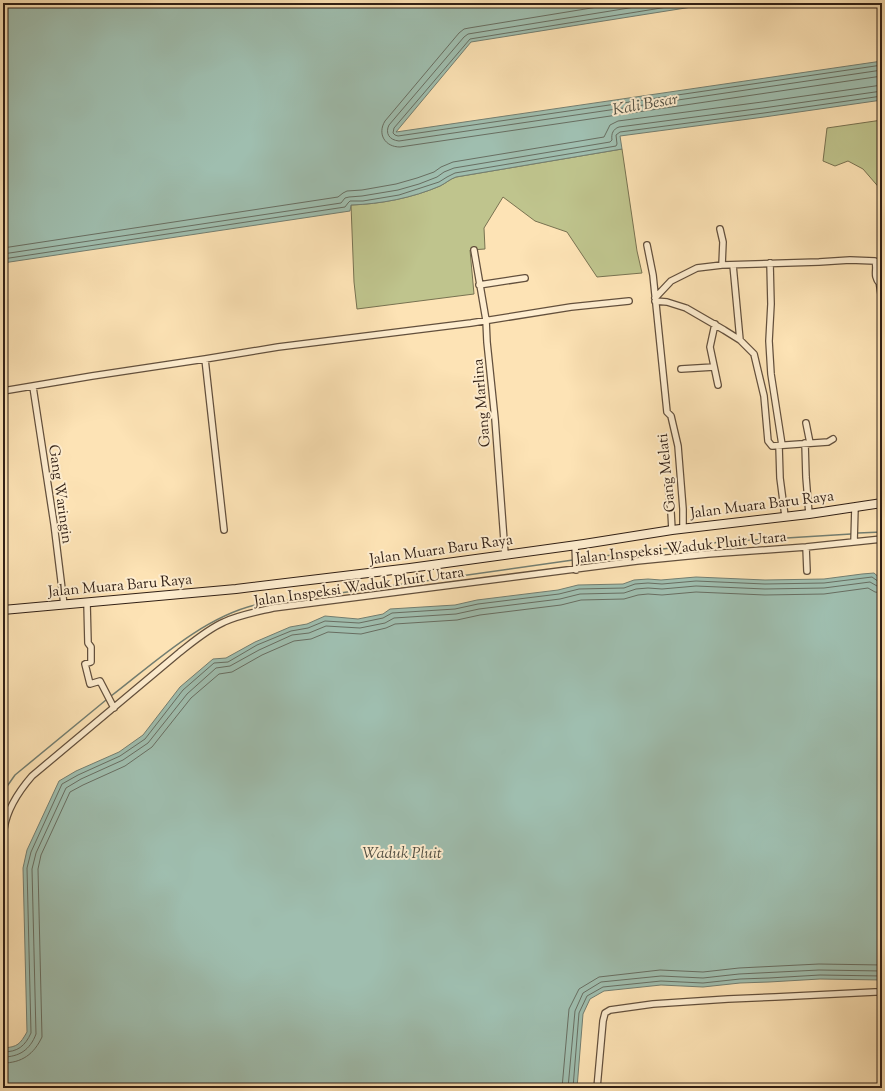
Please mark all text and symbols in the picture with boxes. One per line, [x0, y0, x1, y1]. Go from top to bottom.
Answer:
water label: Kali Besar [611, 88, 680, 123]
street label: Gang Marlina [468, 358, 497, 448]
street label: Gang Melati [653, 432, 682, 513]
street label: Gang Waringin [42, 443, 77, 545]
street label: Jalan Muara Baru Raya [688, 486, 835, 525]
street label: Jalan Inspeksi Waduk Pluit Utara [574, 527, 788, 570]
street label: Jalan Muara Baru Raya [367, 530, 514, 571]
street label: Jalan Inspeksi Waduk Pluit Utara [252, 562, 466, 613]
street label: Jalan Muara Baru Raya [46, 570, 193, 603]
water label: Waduk Pluit [362, 843, 442, 866]

